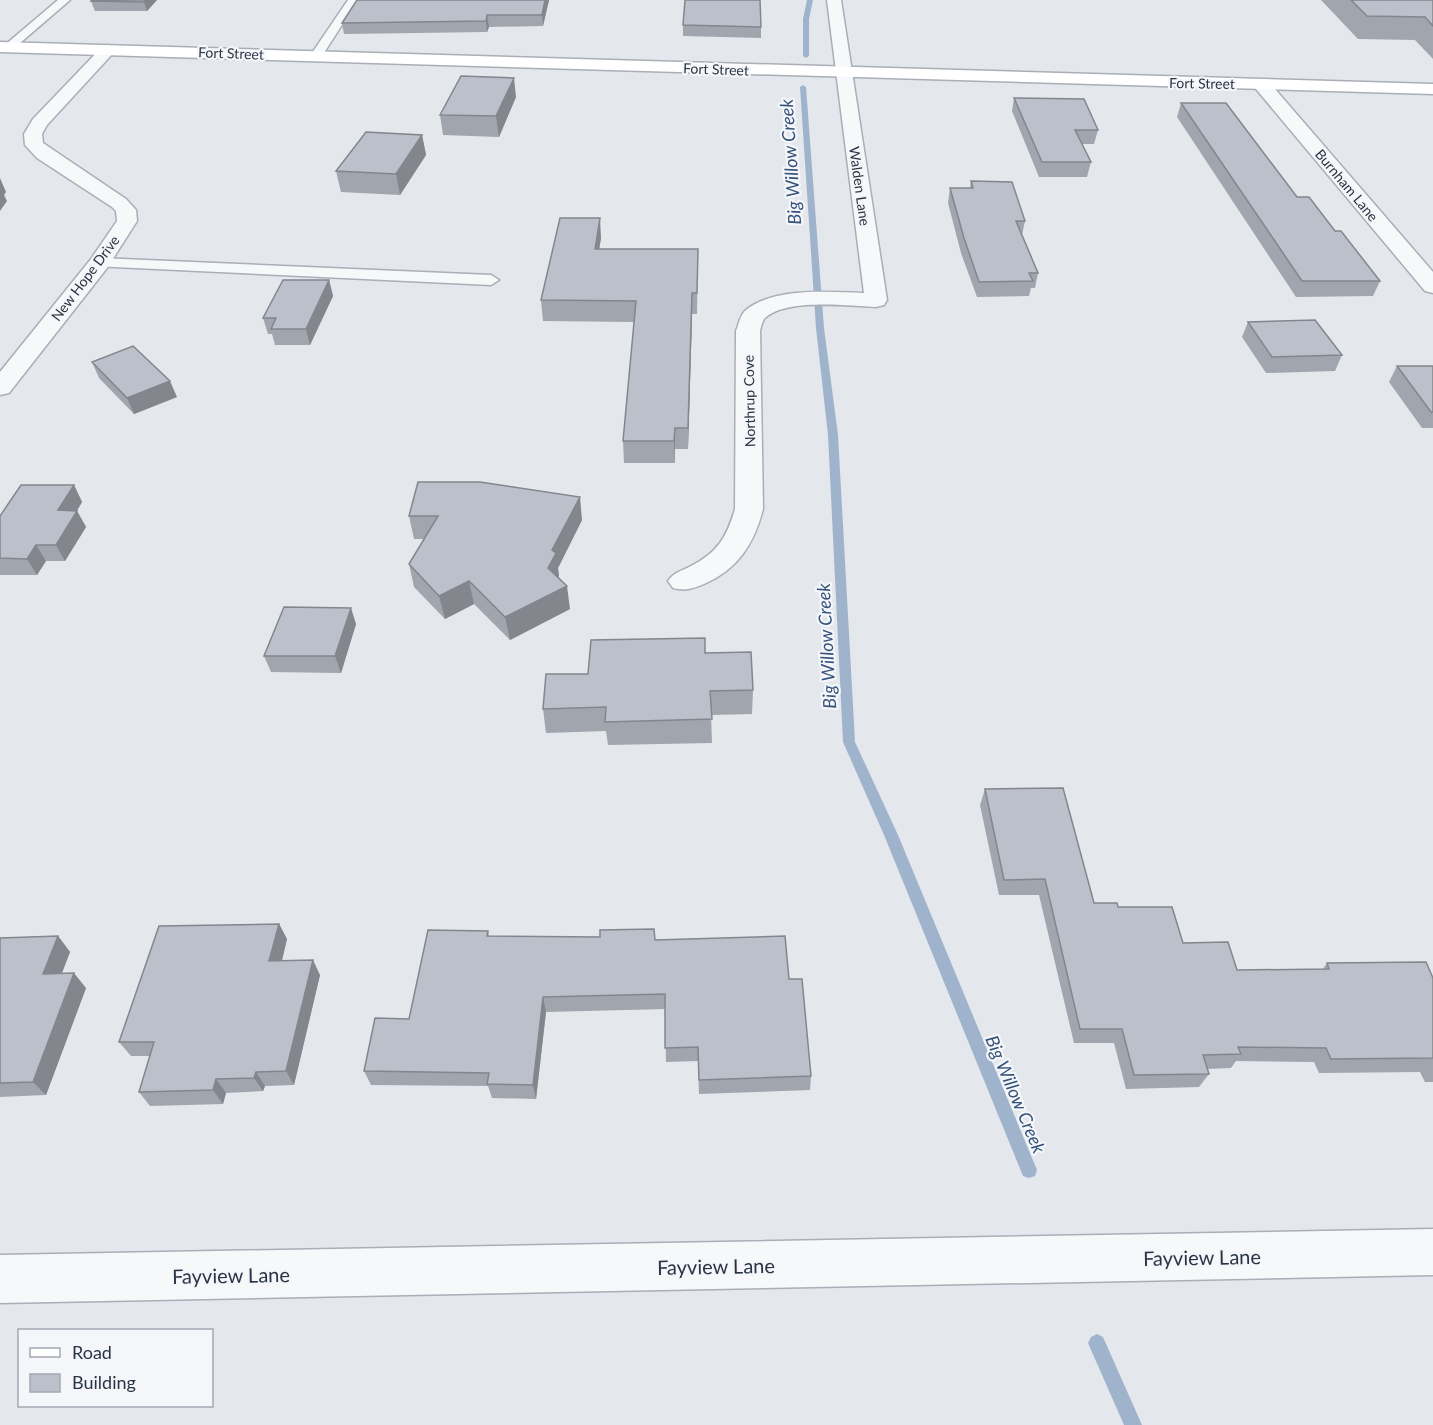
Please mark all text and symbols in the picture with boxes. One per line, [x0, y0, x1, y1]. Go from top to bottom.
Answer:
street label: Fort Street [198, 43, 264, 63]
street label: Fort Street [683, 59, 749, 79]
street label: Fort Street [1169, 74, 1235, 92]
water label: Big Willow Creek [775, 98, 805, 225]
street label: Walden Lane [846, 145, 874, 227]
street label: Burnham Lane [1312, 146, 1382, 224]
street label: New Hope Drive [47, 232, 123, 324]
street label: Northrup Cove [740, 355, 758, 447]
water label: Big Willow Creek [812, 582, 840, 709]
water label: Big Willow Creek [981, 1032, 1051, 1157]
street label: Fayview Lane [1143, 1244, 1261, 1270]
street label: Fayview Lane [657, 1253, 775, 1279]
street label: Fayview Lane [172, 1262, 290, 1288]
legend [18, 1329, 213, 1407]
text: Road [72, 1341, 112, 1363]
text: Building [72, 1371, 136, 1393]

